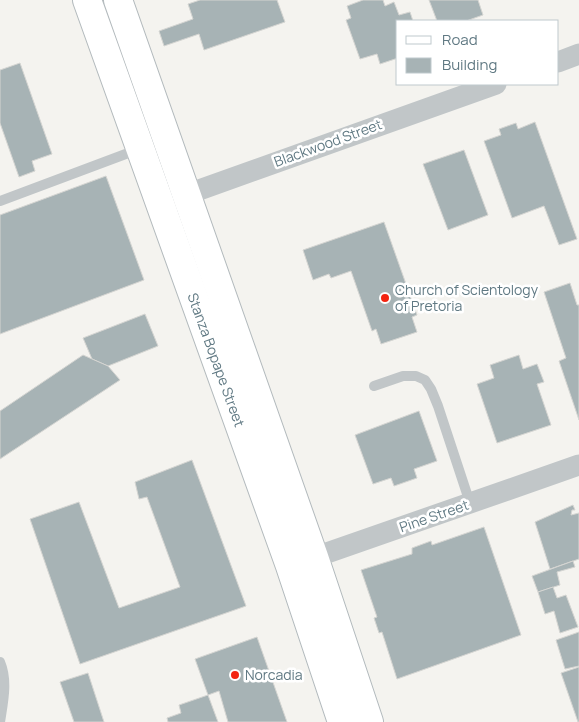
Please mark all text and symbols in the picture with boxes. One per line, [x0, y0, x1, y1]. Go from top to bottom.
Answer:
legend [396, 20, 559, 85]
text: Road [442, 29, 478, 50]
text: Building [442, 54, 497, 75]
street label: Blackwood Street [271, 114, 385, 171]
place label: Church of Scientology of Pretoria [395, 280, 539, 315]
street label: Stanza Bopape Street [183, 290, 250, 430]
marker: Church of Scientology of Pretoria [379, 292, 391, 304]
street label: Pine Street [397, 495, 471, 536]
place label: Norcadia [245, 665, 303, 684]
marker: Norcadia [229, 669, 241, 681]

